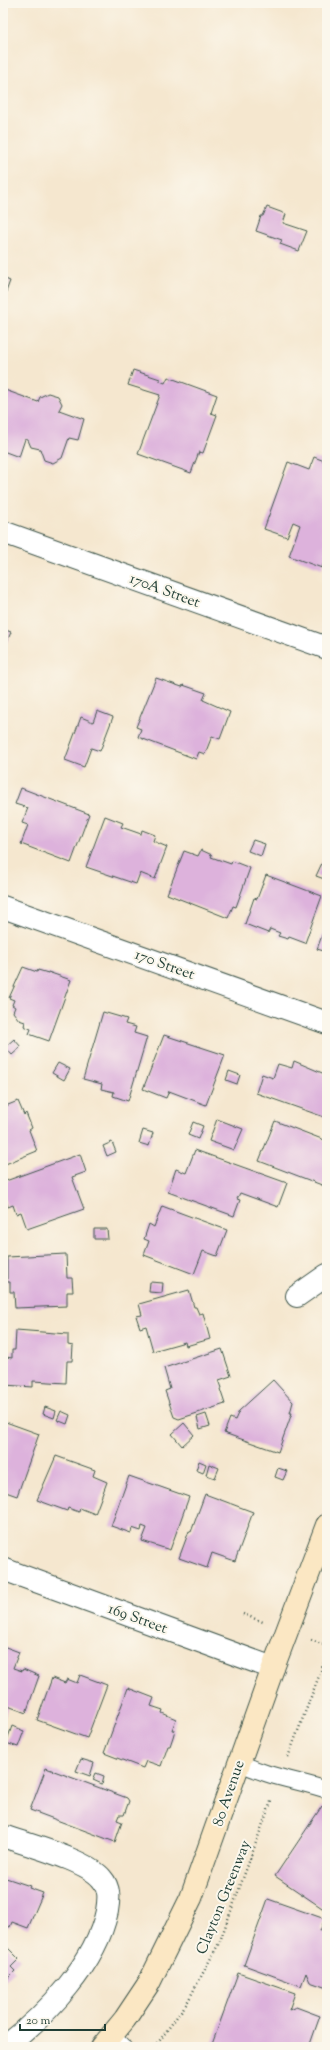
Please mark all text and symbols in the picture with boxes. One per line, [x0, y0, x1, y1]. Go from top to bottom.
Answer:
street label: 170A Street [126, 569, 203, 614]
street label: 170 Street [132, 945, 197, 986]
street label: 169 Street [105, 1599, 170, 1640]
street label: 80 Avenue [208, 1758, 251, 1829]
street label: Clayton Greenway [192, 1837, 257, 1958]
scale bar [20, 2006, 105, 2032]
text: 20 m [26, 2012, 51, 2030]

